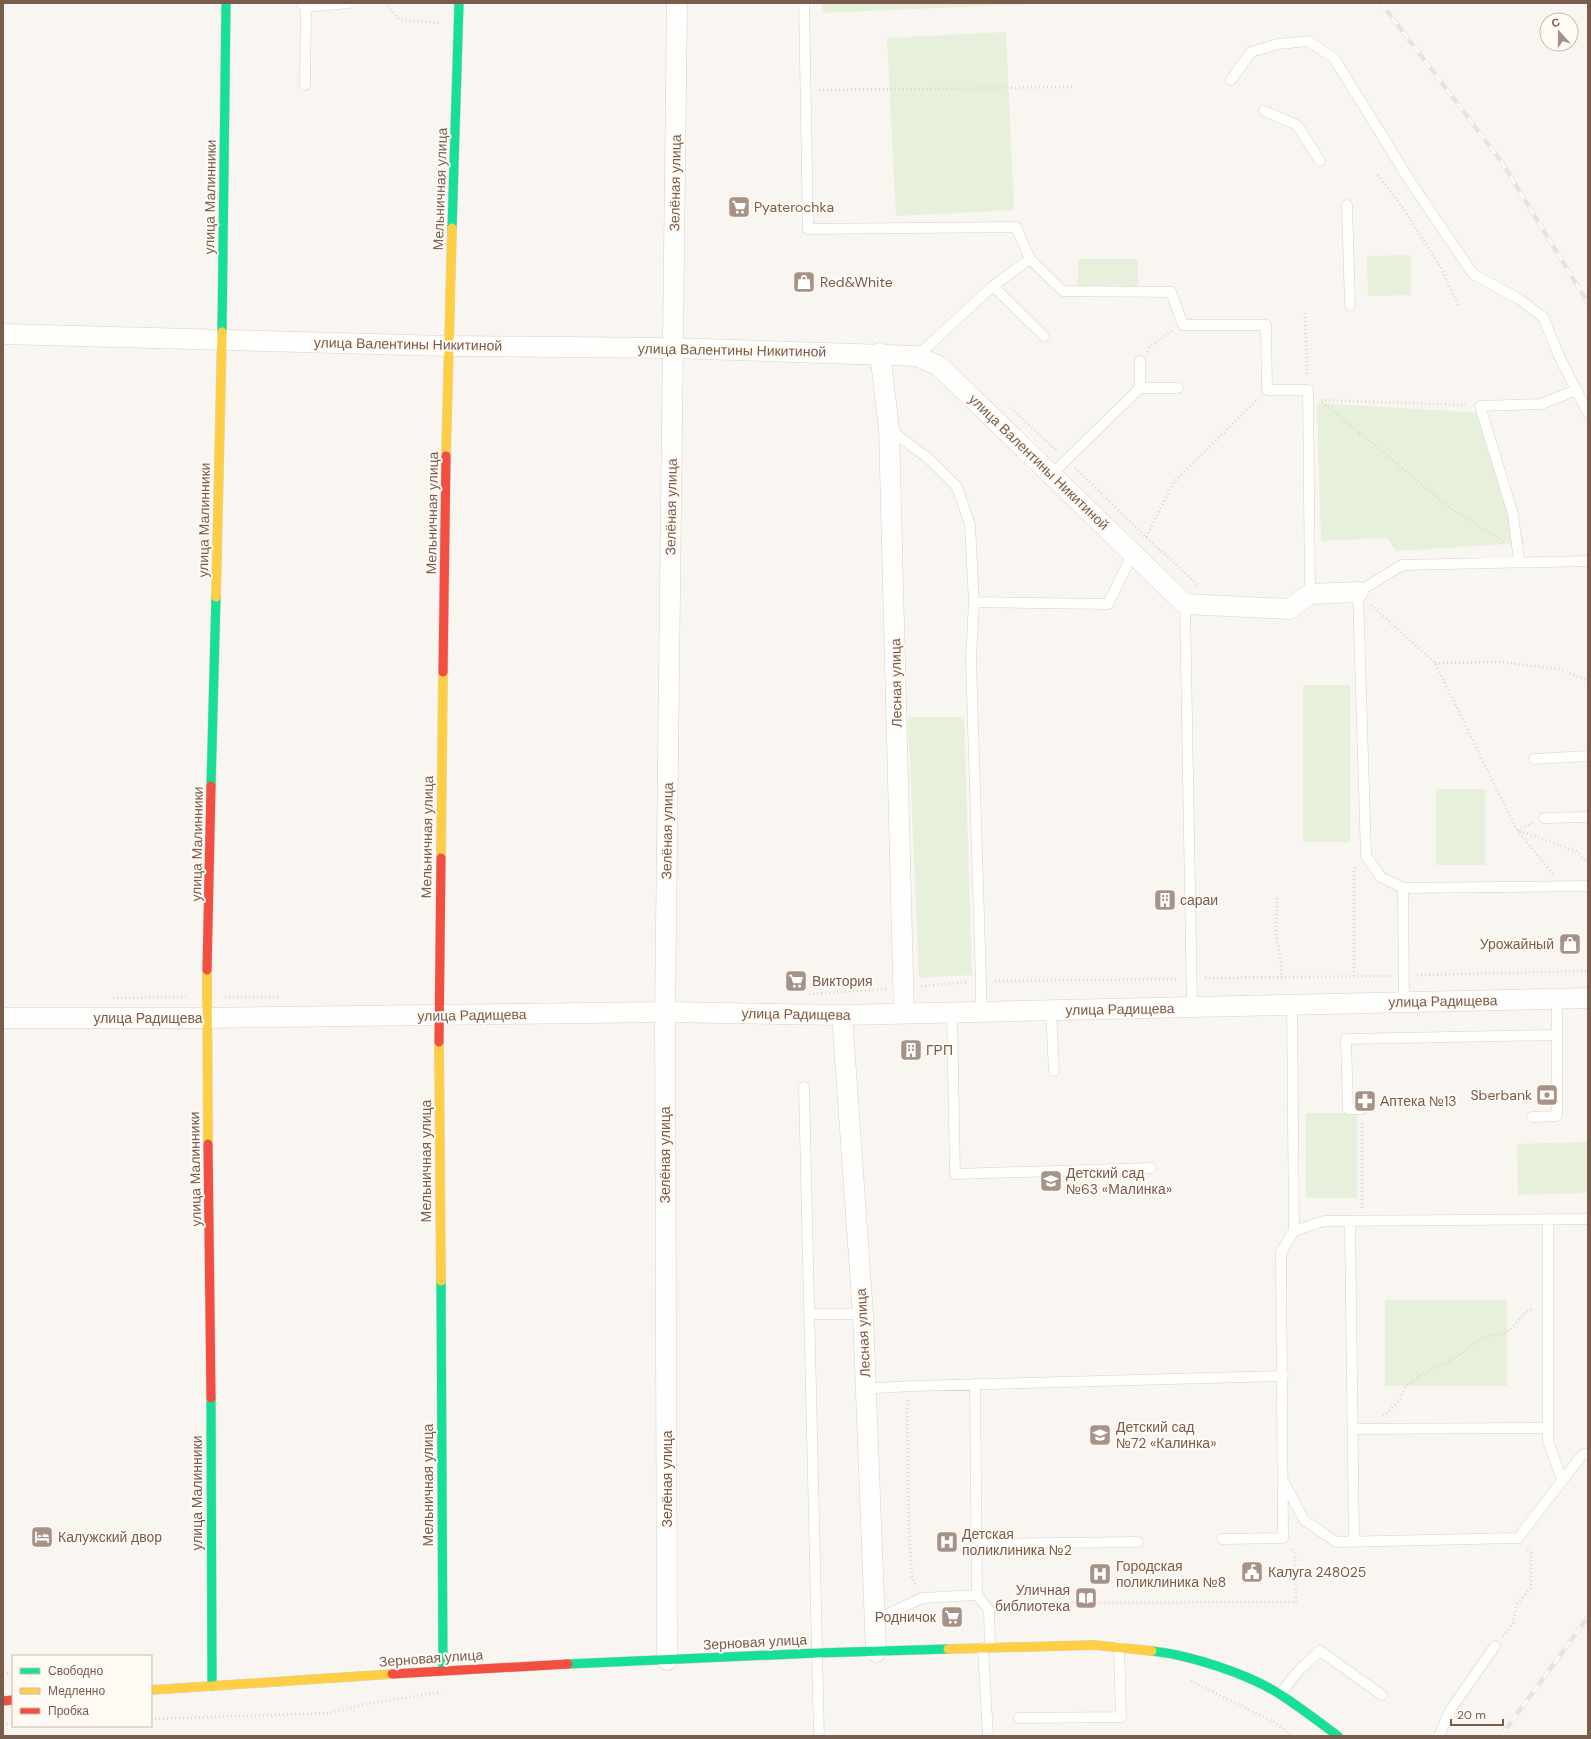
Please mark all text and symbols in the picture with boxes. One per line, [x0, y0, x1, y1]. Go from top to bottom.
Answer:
north arrow [1539, 12, 1579, 52]
text: С [1549, 15, 1562, 31]
street label: Мельничная улица [429, 127, 451, 251]
street label: Зелёная улица [665, 134, 685, 232]
street label: улица Малинники [200, 139, 220, 255]
supermarket icon: Pyaterochka [726, 194, 752, 220]
place label: Pyaterochka [754, 198, 834, 216]
shop icon: Red&White [791, 269, 817, 295]
place label: Red&White [820, 273, 893, 291]
street label: улица Валентины Никитиной [314, 333, 502, 355]
street label: улица Валентины Никитиной [638, 339, 826, 361]
street label: улица Валентины Никитиной [965, 390, 1113, 534]
street label: Мельничная улица [422, 451, 442, 575]
street label: Зелёная улица [661, 458, 681, 556]
street label: улица Малинники [194, 462, 214, 578]
street label: Лесная улица [886, 638, 906, 728]
street label: Мельничная улица [417, 775, 437, 899]
street label: Зелёная улица [657, 782, 677, 880]
street label: улица Малинники [187, 786, 207, 902]
building icon: сараи [1152, 887, 1178, 913]
place label: сараи [1180, 891, 1218, 909]
shop icon: Урожайный [1557, 931, 1583, 957]
place label: Урожайный [1480, 935, 1554, 953]
supermarket icon: Виктория [783, 968, 809, 994]
place label: Виктория [812, 972, 873, 990]
street label: улица Радищева [1388, 991, 1498, 1011]
street label: улица Радищева [1065, 999, 1175, 1019]
street label: улица Радищева [741, 1004, 851, 1024]
street label: улица Радищева [417, 1005, 527, 1025]
street label: улица Радищева [93, 1009, 203, 1027]
building icon: ГРП [898, 1037, 924, 1063]
place label: ГРП [926, 1041, 953, 1059]
bank icon: Sberbank [1534, 1082, 1560, 1108]
place label: Sberbank [1471, 1086, 1532, 1104]
pharmacy icon: Аптека №13 [1352, 1088, 1378, 1114]
place label: Аптека №13 [1380, 1092, 1457, 1110]
street label: Мельничная улица [417, 1099, 435, 1222]
street label: Зелёная улица [656, 1106, 674, 1204]
street label: улица Малинники [185, 1111, 205, 1227]
place label: Детский сад №63 «Малинка» [1066, 1164, 1172, 1198]
school or university icon: Детский сад №63 «Малинка» [1038, 1168, 1064, 1194]
street label: Лесная улица [852, 1288, 874, 1378]
place label: Детский сад №72 «Калинка» [1116, 1418, 1216, 1452]
school or university icon: Детский сад №72 «Калинка» [1087, 1422, 1113, 1448]
street label: Мельничная улица [419, 1423, 437, 1546]
street label: Зелёная улица [658, 1430, 676, 1528]
street label: улица Малинники [188, 1435, 206, 1551]
hotel icon: Калужский двор [29, 1524, 55, 1550]
place label: Детская поликлиника №2 [962, 1525, 1072, 1559]
place label: Калужский двор [58, 1528, 162, 1546]
hospital icon: Детская поликлиника №2 [934, 1529, 960, 1555]
place label: Городская поликлиника №8 [1116, 1557, 1226, 1591]
public building icon: Калуга 248025 [1239, 1559, 1265, 1585]
hospital icon: Городская поликлиника №8 [1087, 1561, 1113, 1587]
place label: Калуга 248025 [1268, 1563, 1366, 1581]
place label: Уличная библиотека [995, 1581, 1070, 1615]
library icon: Уличная библиотека [1073, 1585, 1099, 1611]
supermarket icon: Родничок [939, 1604, 965, 1630]
place label: Родничок [875, 1608, 937, 1626]
street label: Зерновая улица [702, 1630, 808, 1654]
street label: Зерновая улица [378, 1645, 484, 1671]
legend [12, 1655, 152, 1727]
text: Свободно [48, 1663, 103, 1679]
text: Медленно [48, 1683, 105, 1699]
scale bar [1451, 1701, 1503, 1727]
text: Пробка [48, 1703, 89, 1719]
text: 20 m [1457, 1707, 1486, 1723]

